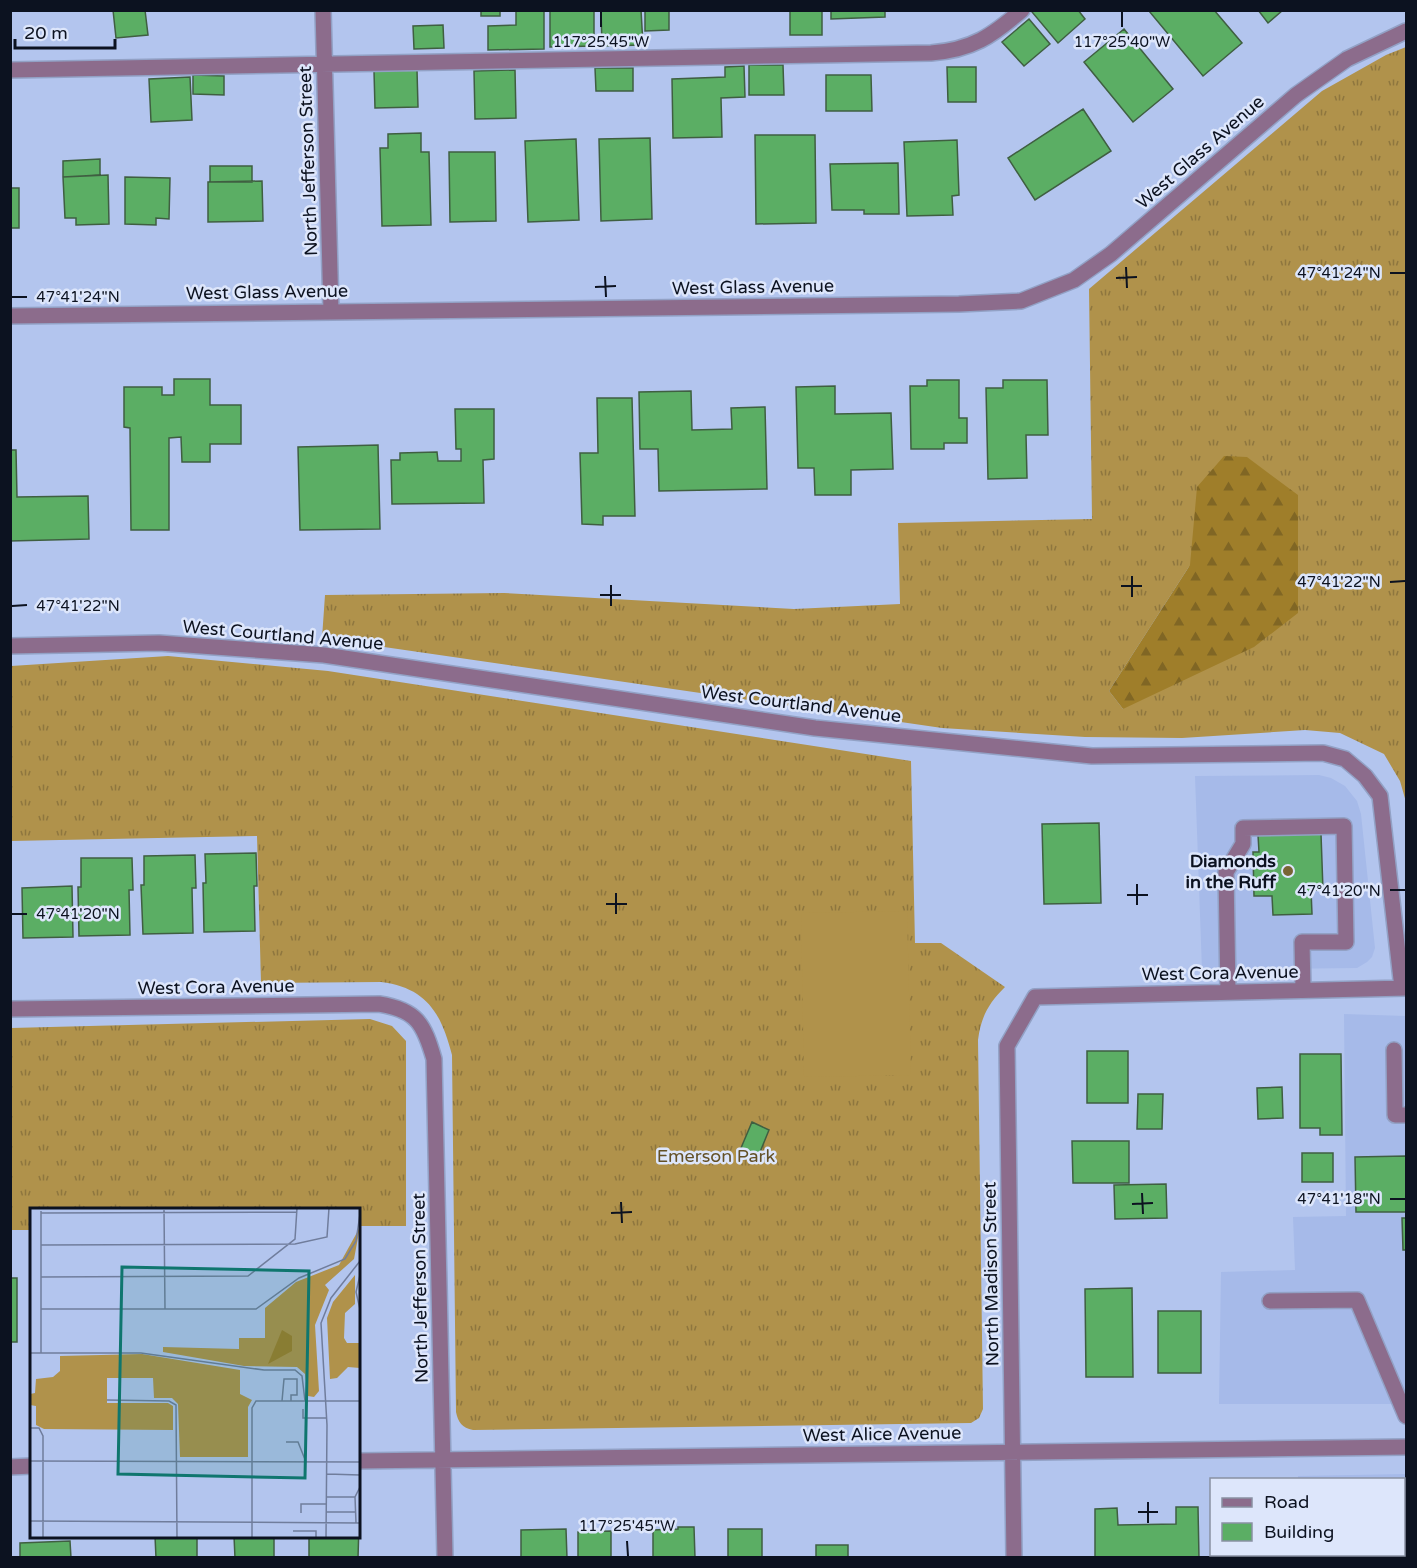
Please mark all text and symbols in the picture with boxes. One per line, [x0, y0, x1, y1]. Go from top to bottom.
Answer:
scale bar [15, 12, 116, 50]
text: 20 m [24, 22, 68, 44]
text: 117°25'45"W [553, 33, 649, 51]
text: 117°25'40"W [1074, 33, 1170, 51]
street label: North Jefferson Street [294, 65, 322, 256]
street label: West Glass Avenue [1132, 90, 1268, 214]
text: 47°41'24"N [1297, 264, 1381, 282]
street label: West Glass Avenue [672, 275, 834, 299]
street label: West Glass Avenue [186, 280, 348, 304]
text: 47°41'24"N [36, 288, 120, 306]
text: 47°41'22"N [1297, 573, 1381, 591]
text: 47°41'22"N [36, 597, 120, 615]
street label: West Courtland Avenue [182, 615, 384, 655]
street label: West Courtland Avenue [700, 681, 902, 727]
place label: Diamonds in the Ruff [1185, 850, 1277, 893]
marker: Diamonds in the Ruff [1281, 864, 1295, 878]
text: 47°41'20"N [1297, 882, 1381, 900]
text: 47°41'20"N [36, 905, 120, 923]
street label: West Cora Avenue [1141, 961, 1299, 985]
street label: West Cora Avenue [137, 975, 295, 999]
park label: Emerson Park [657, 1145, 776, 1167]
street label: North Madison Street [978, 1181, 1004, 1366]
text: 47°41'18"N [1297, 1190, 1381, 1208]
street label: North Jefferson Street [407, 1193, 433, 1383]
inset map [30, 1208, 360, 1538]
street label: West Alice Avenue [802, 1422, 962, 1446]
legend [1210, 1478, 1405, 1556]
text: Road [1264, 1491, 1309, 1513]
text: 117°25'45"W [579, 1517, 675, 1535]
text: Building [1264, 1521, 1334, 1543]

